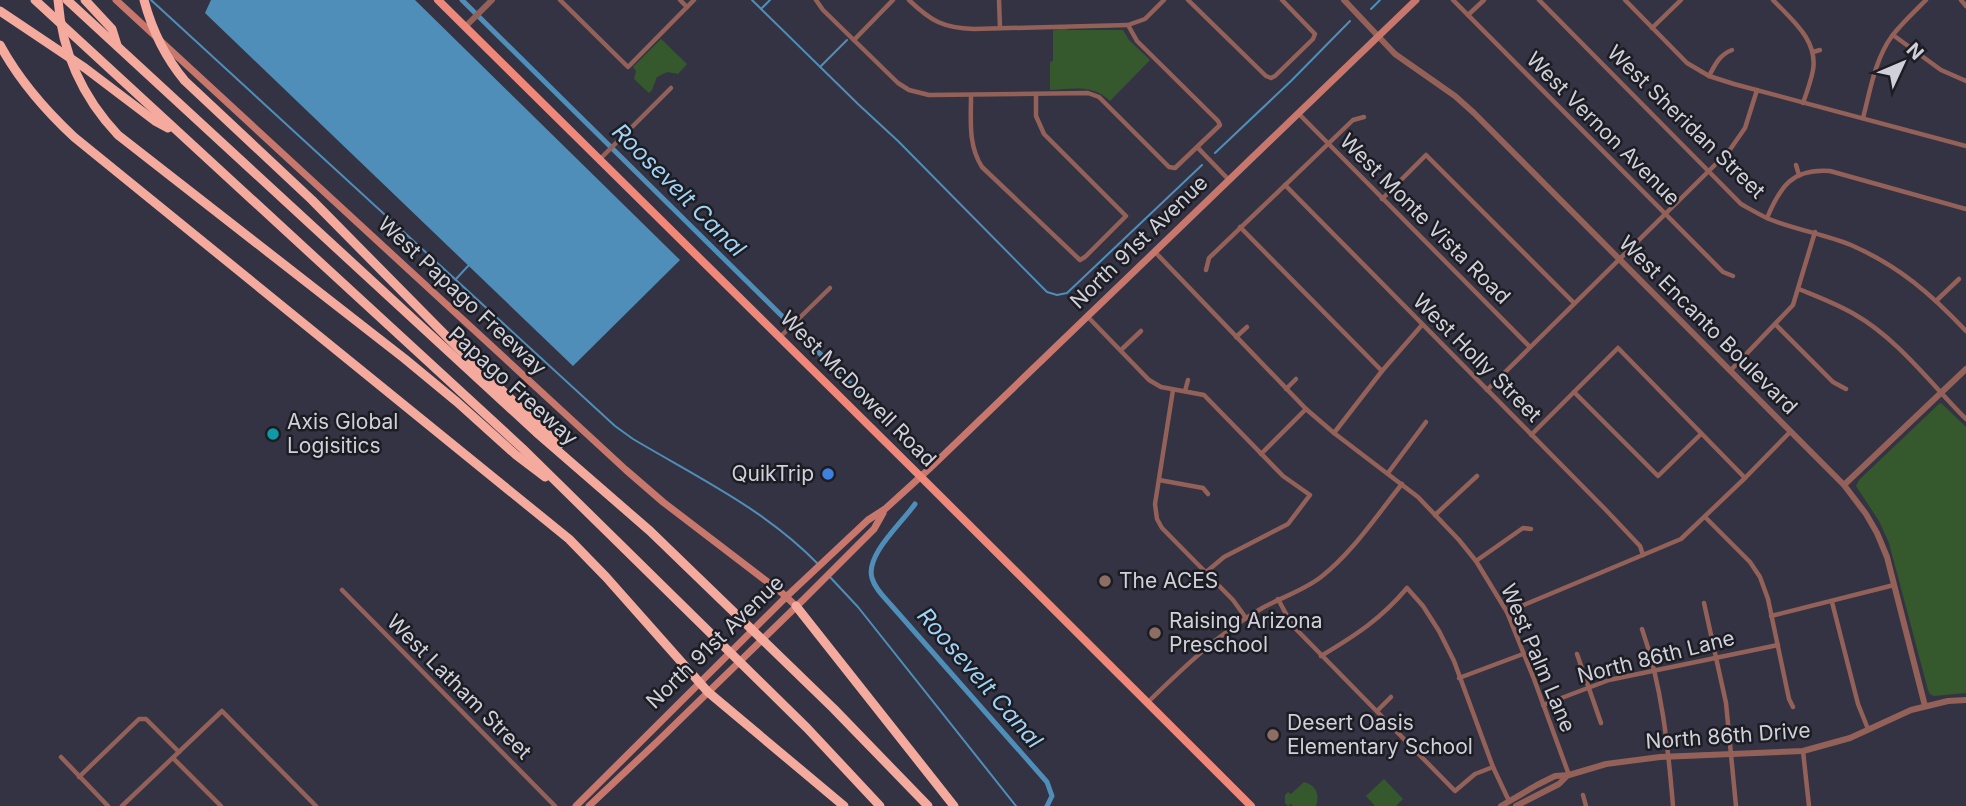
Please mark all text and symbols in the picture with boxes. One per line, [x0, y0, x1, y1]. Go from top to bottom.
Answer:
north arrow [1868, 28, 1938, 98]
text: N [1902, 38, 1928, 65]
street label: West Sheridan Street [1602, 40, 1770, 203]
street label: West Vernon Avenue [1521, 47, 1685, 211]
water label: Roosevelt Canal [607, 118, 752, 263]
street label: West Monte Vista Road [1335, 128, 1516, 309]
street label: North 91st Avenue [1065, 170, 1212, 314]
street label: West Papago Freeway [373, 211, 552, 380]
street label: West Encanto Boulevard [1614, 230, 1803, 419]
street label: West Holly Street [1408, 288, 1547, 427]
street label: West McDowell Road [775, 306, 941, 472]
street label: Papago Freeway [444, 321, 583, 450]
place label: Axis Global Logisitics [287, 409, 398, 458]
marker: Axis Global Logisitics [265, 426, 281, 442]
place label: QuikTrip [732, 461, 814, 486]
marker: QuikTrip [820, 466, 836, 482]
place label: The ACES [1119, 568, 1218, 593]
street label: North 91st Avenue [641, 570, 788, 714]
marker: The ACES [1097, 573, 1113, 589]
street label: West Palm Lane [1496, 580, 1581, 736]
water label: Roosevelt Canal [911, 602, 1049, 754]
place label: Raising Arizona Preschool [1169, 608, 1323, 657]
street label: West Latham Street [382, 609, 537, 764]
marker: Raising Arizona Preschool [1147, 625, 1163, 641]
street label: North 86th Lane [1575, 625, 1737, 688]
place label: Desert Oasis Elementary School [1287, 710, 1473, 759]
street label: North 86th Drive [1645, 717, 1811, 754]
marker: Desert Oasis Elementary School [1265, 727, 1281, 743]

